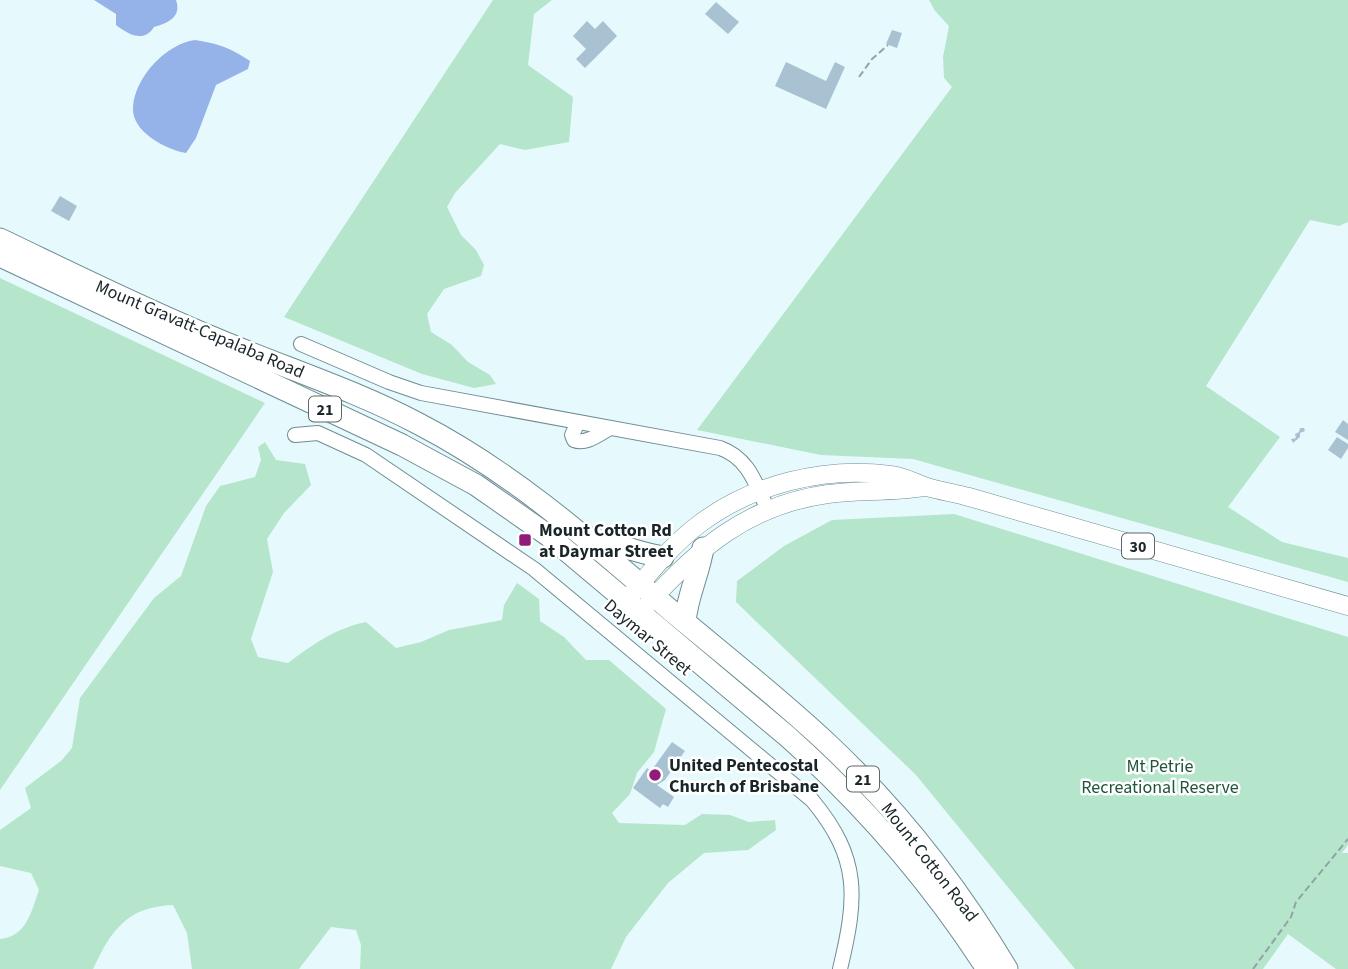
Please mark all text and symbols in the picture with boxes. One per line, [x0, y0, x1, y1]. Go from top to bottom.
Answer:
street label: Mount Gravatt-Capalaba Road [91, 274, 308, 385]
road number: 21 [309, 396, 341, 422]
place label: Mount Cotton Rd at Daymar Street [539, 518, 673, 564]
marker: Mount Cotton Rd at Daymar Street [517, 532, 533, 548]
road number: 30 [1122, 534, 1154, 558]
street label: Daymar Street [598, 593, 697, 682]
place label: United Pentecostal Church of Brisbane [669, 753, 819, 799]
park label: Mt Petrie Recreational Reserve [1081, 754, 1239, 800]
road number: 21 [847, 766, 879, 792]
marker: United Pentecostal Church of Brisbane [647, 767, 663, 783]
street label: Mount Cotton Road [875, 797, 984, 927]

